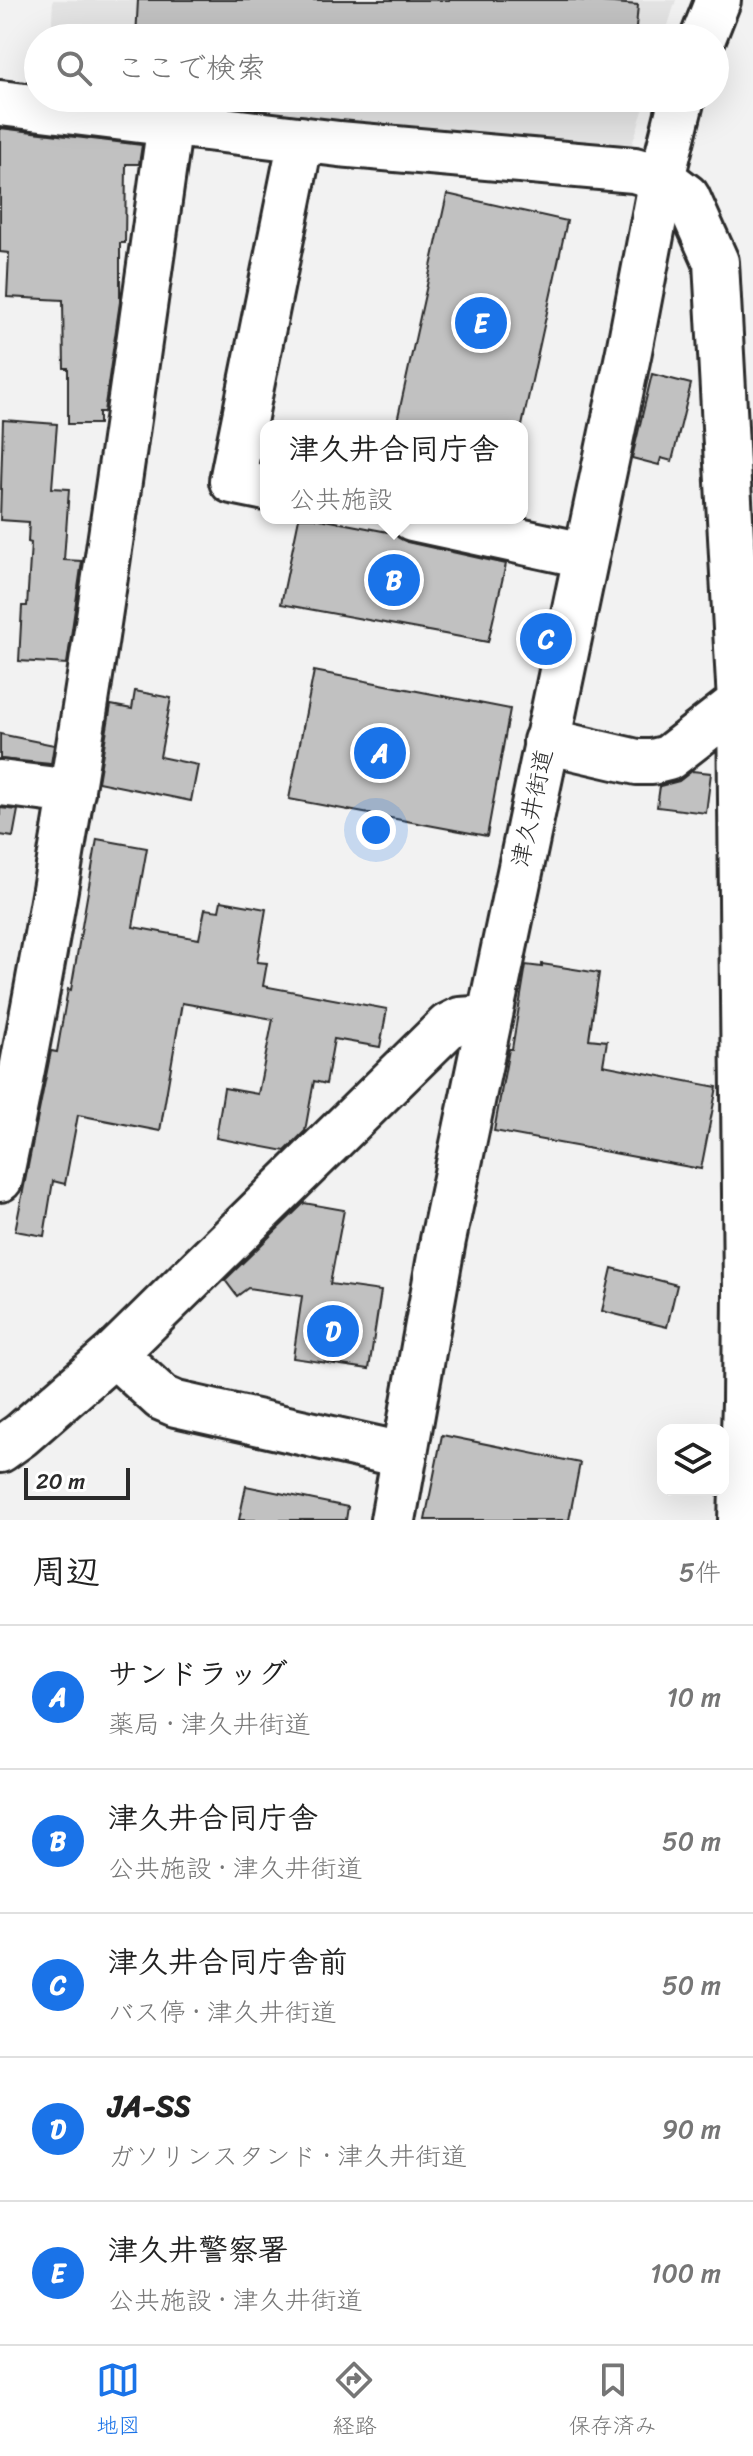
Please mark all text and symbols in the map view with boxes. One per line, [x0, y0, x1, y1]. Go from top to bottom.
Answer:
search box [24, 24, 729, 112]
text: ここで検索 [116, 41, 266, 95]
icon: search [52, 46, 96, 90]
pin: E [455, 293, 507, 353]
popup [260, 420, 528, 524]
text: 津久井合同庁舎 [289, 422, 499, 476]
text: 公共施設 [289, 476, 393, 522]
pin: B [368, 550, 420, 610]
pin: C [520, 609, 572, 669]
pin: A [354, 723, 406, 783]
street label: 津久井街道 [499, 745, 565, 871]
your location [356, 810, 396, 850]
pin: D [307, 1301, 359, 1361]
map controls [657, 1424, 729, 1496]
button: layers [657, 1424, 729, 1496]
text: 20 m [36, 1462, 85, 1501]
scale bar [24, 1464, 130, 1500]
text: 周辺 [32, 1542, 100, 1602]
text: 5件 [679, 1549, 721, 1595]
text: サンドラッグ [108, 1647, 288, 1701]
text: A [49, 1674, 67, 1720]
text: 10 m [667, 1674, 721, 1720]
text: 薬局 · 津久井街道 [108, 1701, 311, 1747]
text: 津久井合同庁舎 [108, 1791, 318, 1845]
text: B [50, 1818, 66, 1864]
text: 50 m [662, 1818, 721, 1864]
text: 公共施設 · 津久井街道 [108, 1845, 363, 1891]
text: 津久井合同庁舎前 [108, 1935, 348, 1989]
text: C [50, 1962, 66, 2008]
text: 50 m [662, 1962, 721, 2008]
text: バス停 · 津久井街道 [108, 1989, 337, 2035]
text: JA-SS [108, 2079, 191, 2133]
text: D [50, 2106, 66, 2152]
text: 90 m [662, 2106, 721, 2152]
text: ガソリンスタンド · 津久井街道 [108, 2133, 467, 2179]
text: 津久井警察署 [108, 2223, 288, 2277]
text: E [51, 2250, 65, 2296]
text: 100 m [650, 2250, 721, 2296]
text: 公共施設 · 津久井街道 [108, 2277, 363, 2323]
tab: 地図 [96, 2358, 140, 2445]
tab: 経路 [332, 2358, 377, 2445]
tab: 保存済み [569, 2358, 657, 2445]

